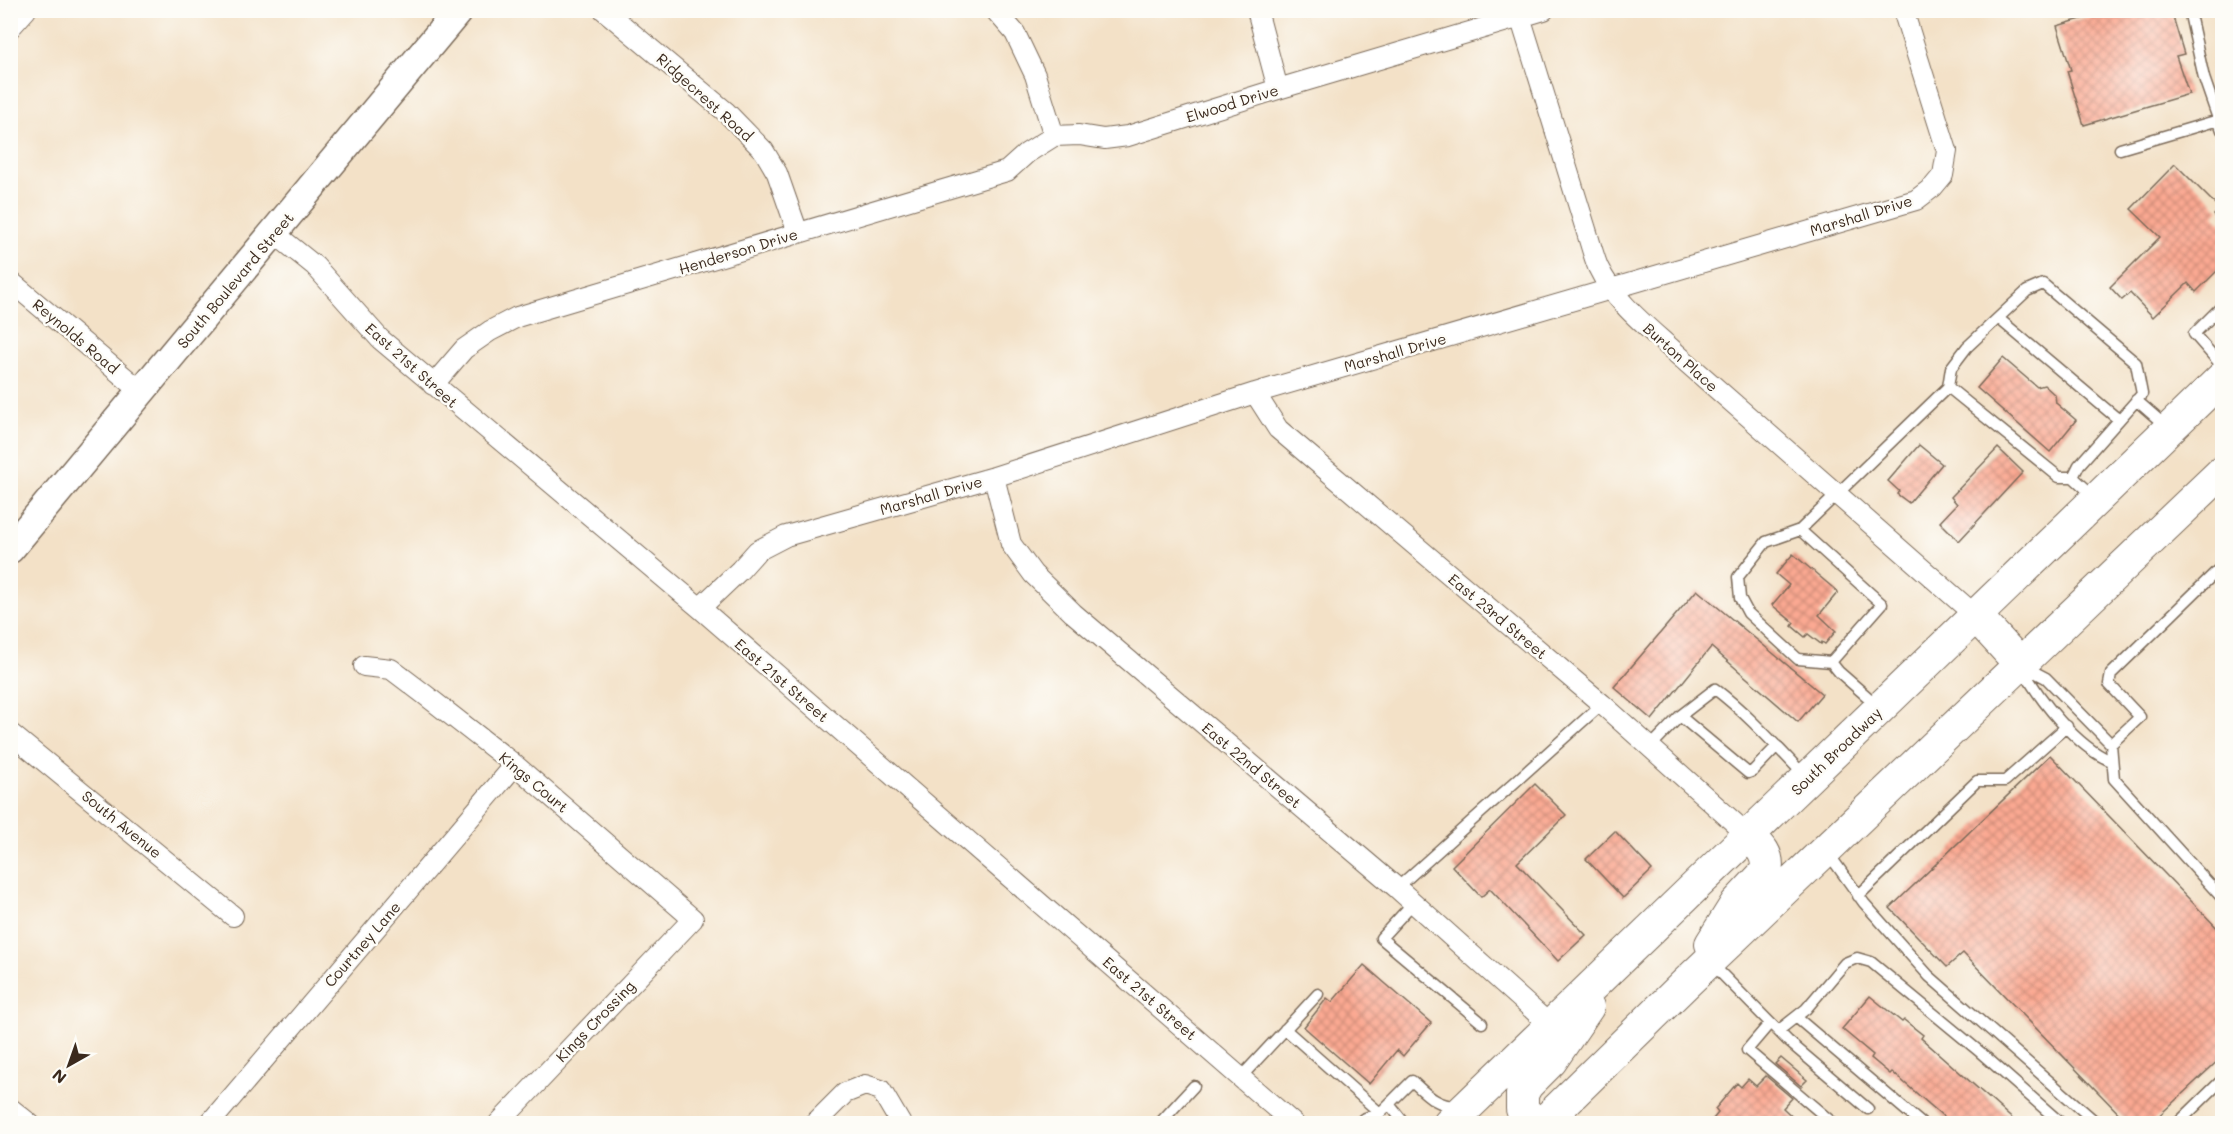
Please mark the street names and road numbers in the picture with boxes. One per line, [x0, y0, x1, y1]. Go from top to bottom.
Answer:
street label: Ridgecrest Road [652, 48, 758, 146]
street label: Elwood Drive [1183, 79, 1281, 127]
street label: Marshall Drive [1807, 190, 1915, 240]
street label: South Boulevard Street [172, 208, 298, 352]
street label: Henderson Drive [676, 223, 800, 279]
street label: Reynolds Road [29, 294, 123, 378]
street label: East 21st Street [361, 318, 463, 412]
street label: Burton Place [1639, 318, 1723, 396]
street label: Marshall Drive [1341, 328, 1449, 376]
street label: Marshall Drive [877, 471, 985, 519]
street label: East 23rd Street [1444, 569, 1552, 663]
street label: East 21st Street [731, 634, 833, 726]
street label: South Broadway [1786, 702, 1886, 799]
street label: East 22nd Street [1198, 718, 1306, 812]
street label: Kings Court [495, 747, 573, 817]
street label: South Avenue [78, 786, 166, 862]
street label: Courtney Lane [319, 897, 405, 991]
street label: East 21st Street [1099, 952, 1201, 1044]
street label: Kings Crossing [551, 976, 639, 1066]

